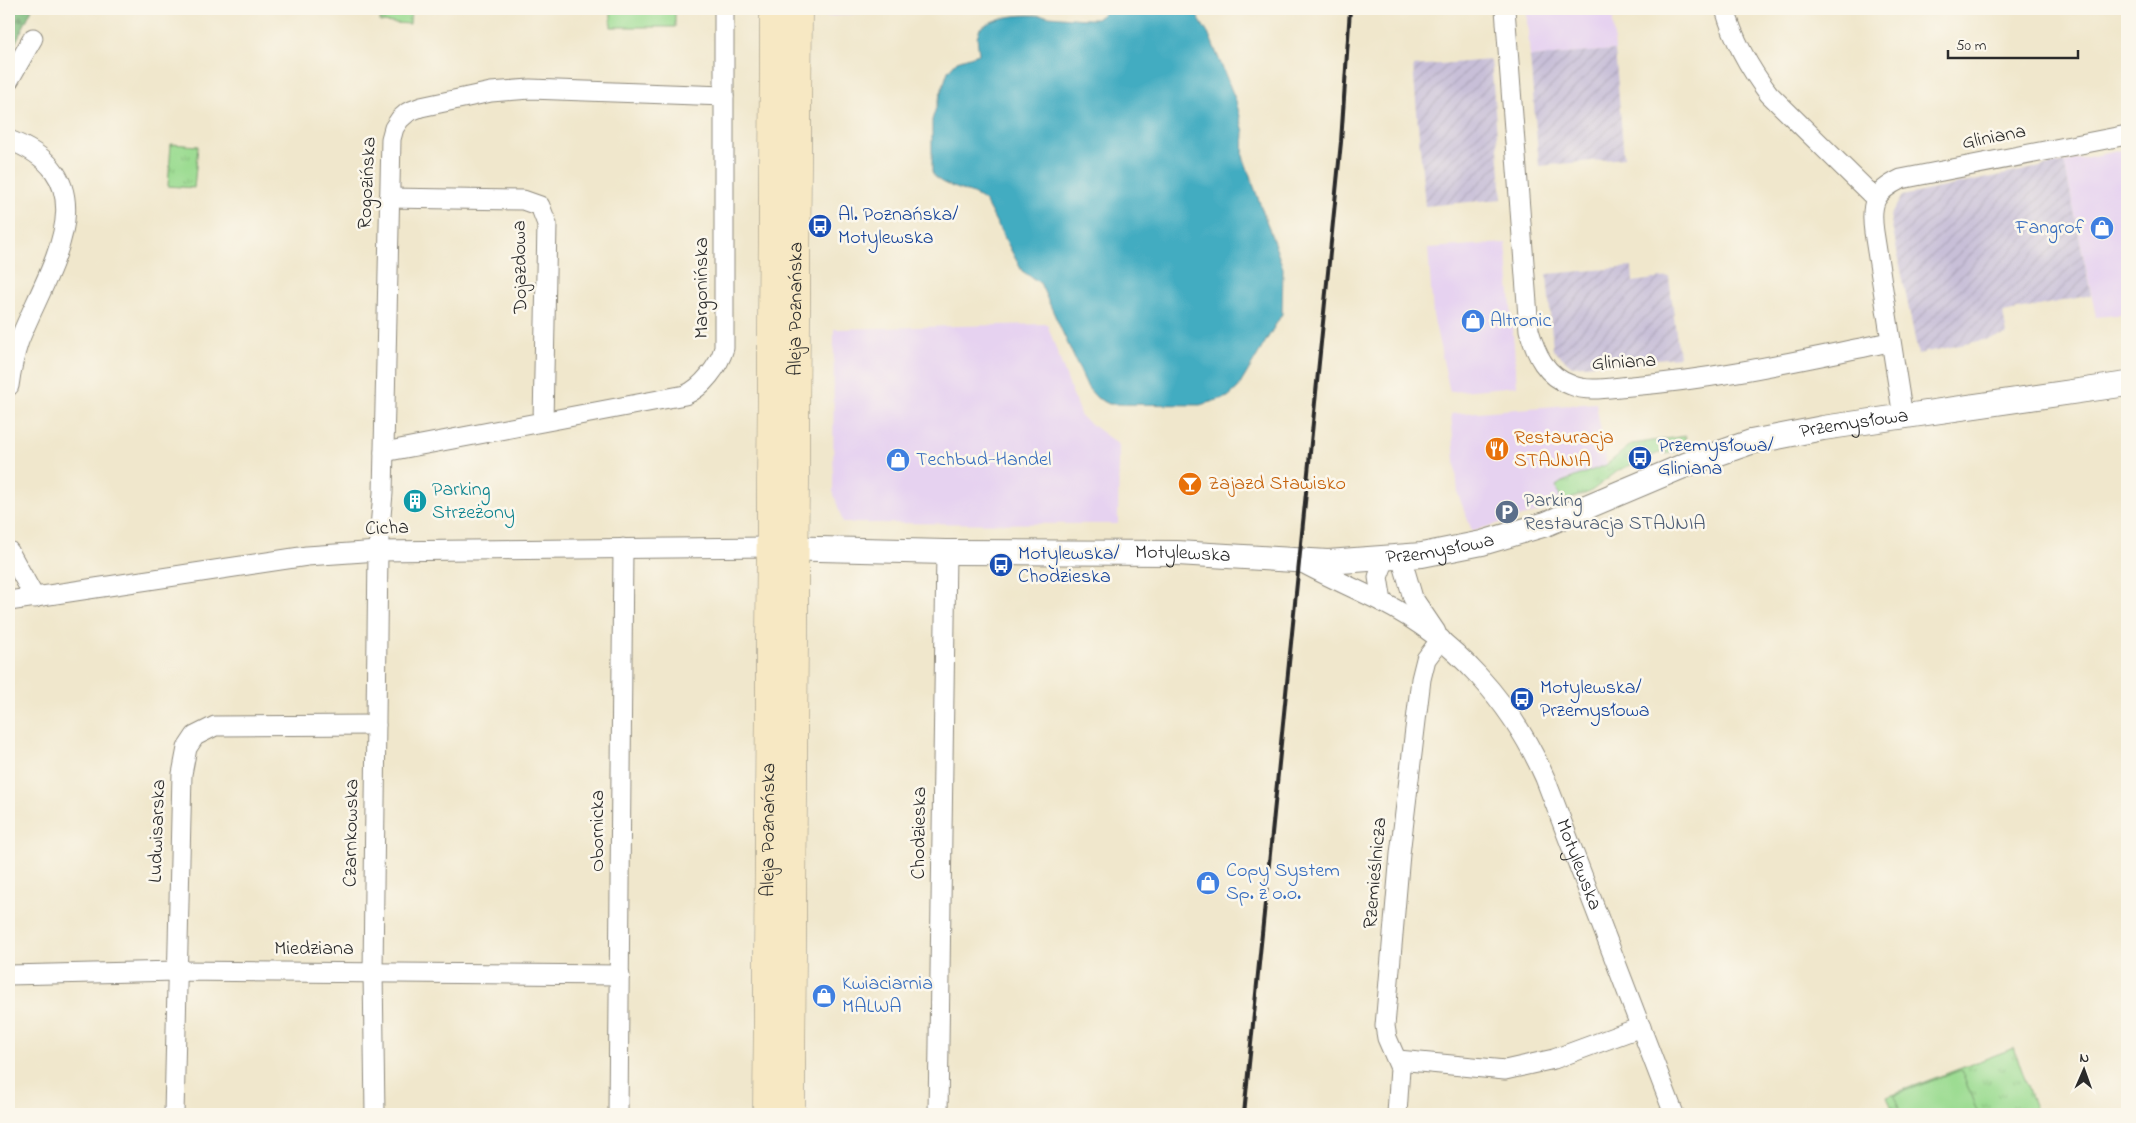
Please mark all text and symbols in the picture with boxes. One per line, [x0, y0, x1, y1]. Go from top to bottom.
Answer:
scale bar [1948, 28, 2078, 60]
text: 50 m [1956, 35, 1987, 57]
street label: Gliniana [1960, 118, 2028, 158]
street label: Rogozińska [351, 136, 386, 230]
place label: Al. Poznańska/ Motylewska [838, 201, 958, 253]
bus stop icon: Al. Poznańska/ Motylewska [807, 213, 833, 239]
place label: Fangrof [2015, 214, 2085, 244]
shop icon: Fangrof [2089, 215, 2115, 241]
street label: Dojazdowa [506, 220, 536, 315]
street label: Margonińska [688, 237, 718, 339]
street label: Aleja Poznańska [781, 242, 811, 376]
place label: Altronic [1490, 307, 1551, 336]
shop icon: Altronic [1460, 308, 1486, 334]
street label: Gliniana [1591, 347, 1657, 379]
street label: Przemysłowa [1797, 401, 1910, 447]
place label: Restauracja STAJNIA [1514, 424, 1614, 476]
place label: Przemysłowa/ Gliniana [1658, 432, 1774, 484]
restaurant icon: Restauracja STAJNIA [1484, 436, 1510, 462]
bus stop icon: Przemysłowa/ Gliniana [1627, 445, 1653, 471]
place label: Techbud-Handel [916, 446, 1051, 475]
shop icon: Techbud-Handel [885, 447, 911, 473]
place label: Zajazd Stawisko [1208, 470, 1346, 499]
bar icon: Zajazd Stawisko [1177, 471, 1203, 497]
place label: Parking Strzeżony [432, 476, 515, 528]
place label: Parking Restauracja STAJNIA [1524, 487, 1706, 539]
building icon: Parking Strzeżony [402, 488, 428, 514]
parking icon: Parking Restauracja STAJNIA [1494, 499, 1520, 525]
street label: Cicha [365, 514, 409, 544]
street label: Przemysłowa [1385, 526, 1498, 572]
street label: Motylewska [1135, 538, 1232, 571]
place label: Motylewska/ Chodzieska [1018, 540, 1120, 592]
bus stop icon: Motylewska/ Chodzieska [988, 552, 1014, 578]
place label: Motylewska/ Przemysłowa [1540, 674, 1650, 726]
bus stop icon: Motylewska/ Przemysłowa [1509, 686, 1535, 712]
street label: Aleja Poznańska [754, 763, 784, 897]
street label: Ludwisarska [142, 779, 174, 883]
street label: Czarnkowska [337, 779, 367, 887]
street label: Chodzieska [905, 786, 935, 880]
street label: Obornicka [584, 790, 613, 872]
street label: Motylewska [1548, 815, 1609, 915]
street label: Rzemieślnicza [1357, 816, 1395, 930]
place label: Copy System Sp. z o.o. [1226, 857, 1340, 909]
shop icon: Copy System Sp. z o.o. [1195, 870, 1221, 896]
street label: Miedziana [274, 935, 354, 964]
place label: Kwiaciarnia MALWA [842, 970, 933, 1022]
shop icon: Kwiaciarnia MALWA [811, 983, 837, 1009]
north arrow [2058, 1046, 2108, 1096]
text: N [2079, 1048, 2089, 1069]

